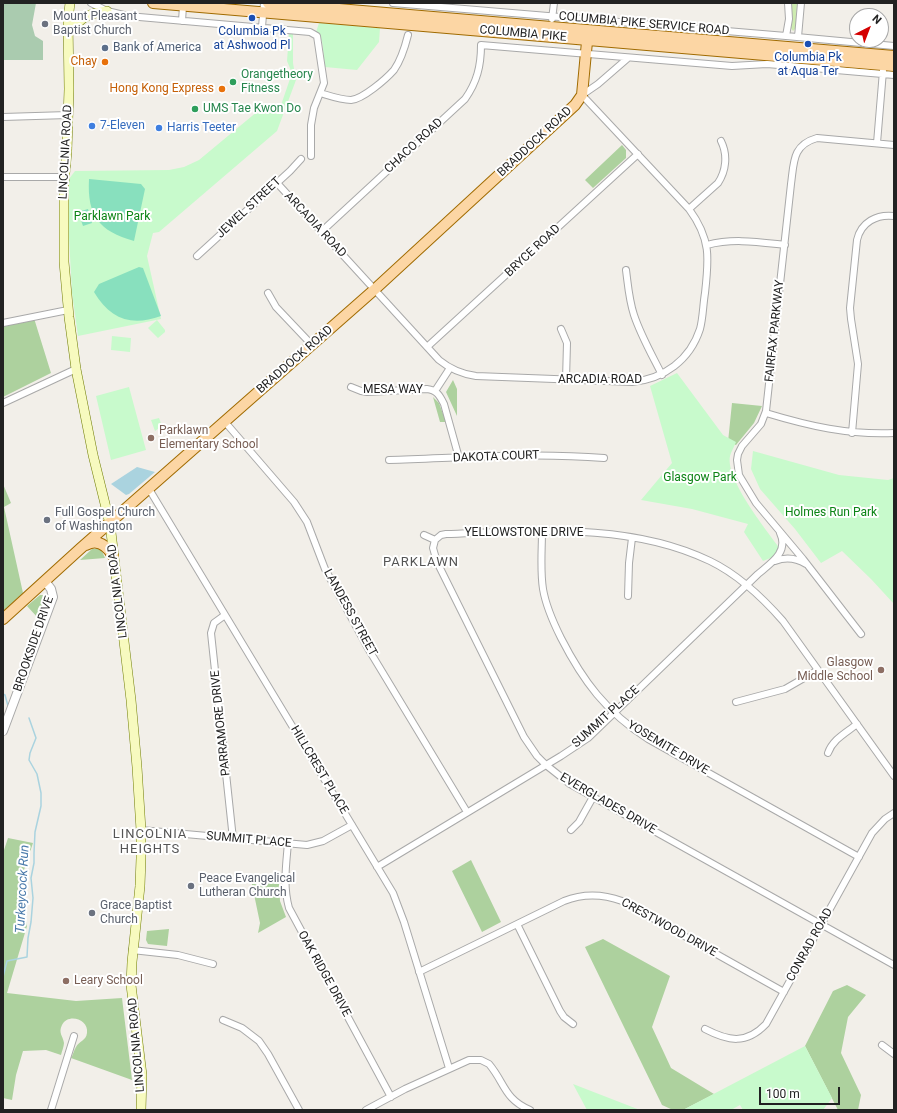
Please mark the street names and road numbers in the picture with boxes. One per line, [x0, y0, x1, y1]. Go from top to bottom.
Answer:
street label: COLUMBIA PIKE SERVICE ROAD [558, 9, 730, 39]
street label: COLUMBIA PIKE [479, 23, 567, 45]
street label: LINCOLNIA ROAD [56, 104, 76, 200]
street label: BRADDOCK ROAD [495, 104, 575, 180]
street label: CHACO ROAD [382, 115, 446, 177]
street label: JEWEL STREET [214, 174, 284, 242]
street label: ARCADIA ROAD [281, 189, 349, 261]
street label: BRYCE ROAD [502, 222, 564, 280]
street label: FAIRFAX PARKWAY [762, 279, 788, 383]
street label: BRADDOCK ROAD [254, 323, 336, 397]
street label: ARCADIA ROAD [558, 373, 642, 387]
street label: MESA WAY [363, 383, 423, 397]
street label: DAKOTA COURT [453, 448, 539, 466]
street label: YELLOWSTONE DRIVE [464, 526, 584, 540]
street label: LINCOLNIA ROAD [105, 543, 131, 639]
street label: LANDESS STREET [320, 567, 380, 659]
street label: BROOKSIDE DRIVE [11, 594, 57, 694]
street label: PARRAMORE DRIVE [208, 669, 234, 777]
street label: SUMMIT PLACE [569, 683, 643, 751]
street label: YOSEMITE DRIVE [625, 718, 711, 778]
street label: HILLCREST PLACE [287, 723, 351, 817]
street label: EVERGLADES DRIVE [557, 771, 659, 837]
street label: SUMMIT PLACE [206, 829, 292, 851]
street label: CRESTWOOD DRIVE [619, 896, 719, 960]
street label: CONRAD ROAD [784, 906, 836, 984]
street label: OAK RIDGE DRIVE [294, 929, 354, 1019]
street label: LINCOLNIA ROAD [126, 997, 148, 1093]

